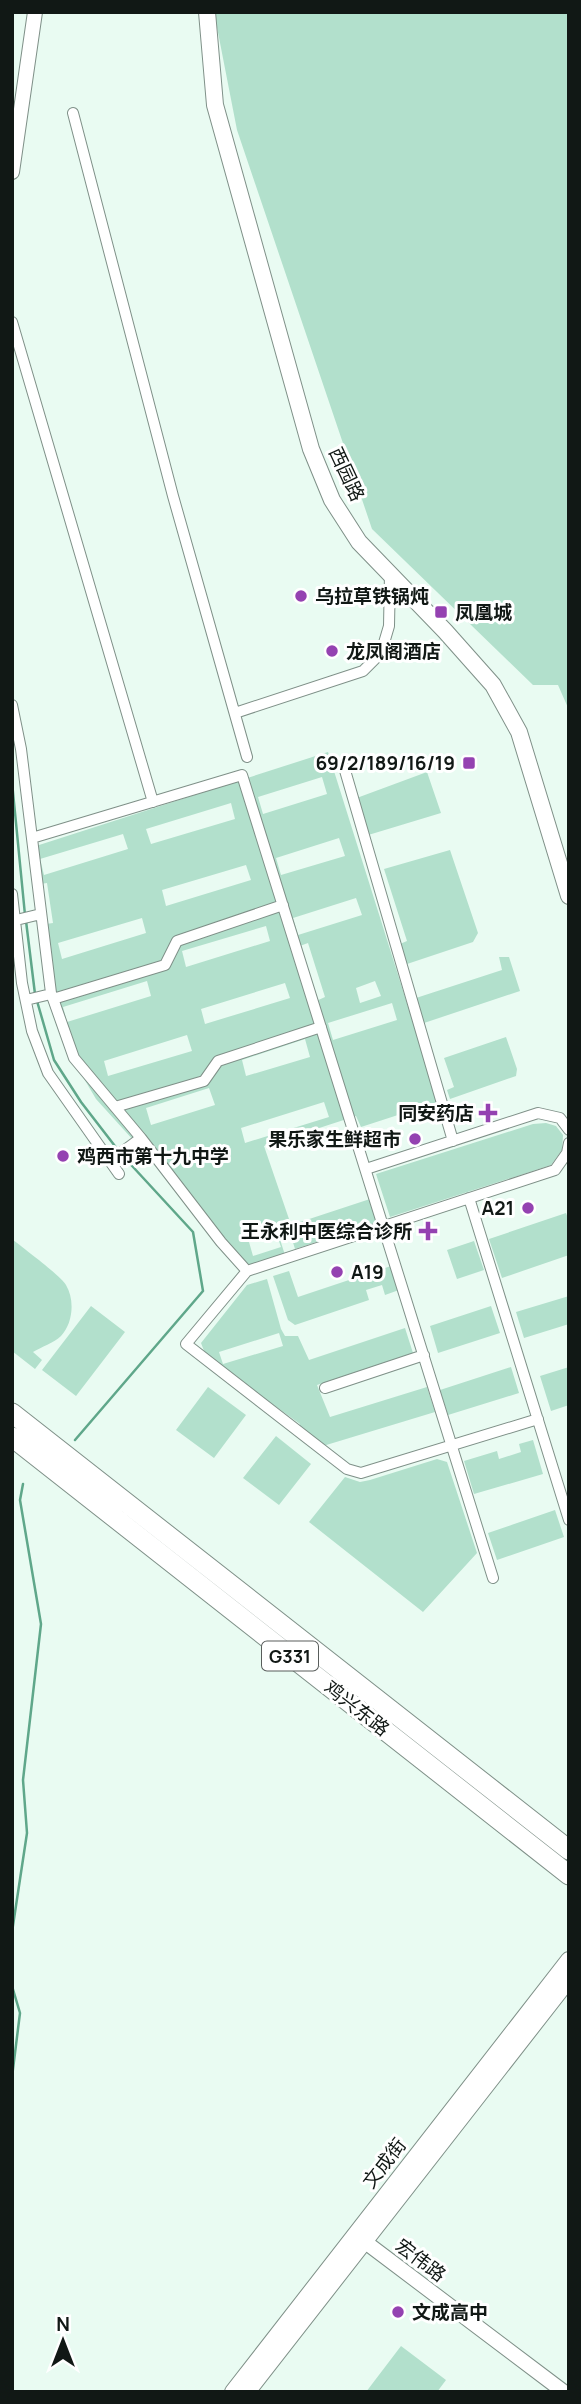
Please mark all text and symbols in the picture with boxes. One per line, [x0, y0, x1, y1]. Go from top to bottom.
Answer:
street label: 西园路 [323, 443, 371, 505]
place label: 乌拉草铁锅炖 [315, 583, 429, 609]
marker: 乌拉草铁锅炖 [293, 588, 309, 604]
place label: 凤凰城 [455, 599, 512, 625]
marker: 凤凰城 [433, 604, 449, 620]
place label: 龙凤阁酒店 [346, 638, 441, 664]
marker: 龙凤阁酒店 [324, 643, 340, 659]
place label: 69/2/189/16/19 [316, 750, 455, 776]
marker: 69/2/189/16/19 [461, 755, 477, 771]
place label: 同安药店 [398, 1100, 474, 1126]
marker: 同安药店 [480, 1105, 496, 1121]
place label: 果乐家生鲜超市 [268, 1126, 401, 1152]
marker: 果乐家生鲜超市 [407, 1131, 423, 1147]
place label: 鸡西市第十九中学 [77, 1143, 229, 1169]
marker: 鸡西市第十九中学 [55, 1148, 71, 1164]
place label: A21 [482, 1195, 514, 1221]
marker: A21 [520, 1200, 536, 1216]
place label: 王永利中医综合诊所 [241, 1218, 412, 1244]
marker: 王永利中医综合诊所 [418, 1221, 438, 1241]
place label: A19 [351, 1259, 384, 1285]
marker: A19 [329, 1264, 345, 1280]
road number: G331 [262, 1642, 318, 1671]
street label: 鸡兴东路 [319, 1674, 395, 1742]
street label: 文成街 [356, 2133, 412, 2193]
street label: 宏伟路 [390, 2232, 452, 2288]
place label: 文成高中 [412, 2299, 488, 2325]
marker: 文成高中 [390, 2304, 406, 2320]
north arrow [28, 2306, 98, 2376]
text: N [56, 2311, 70, 2337]

